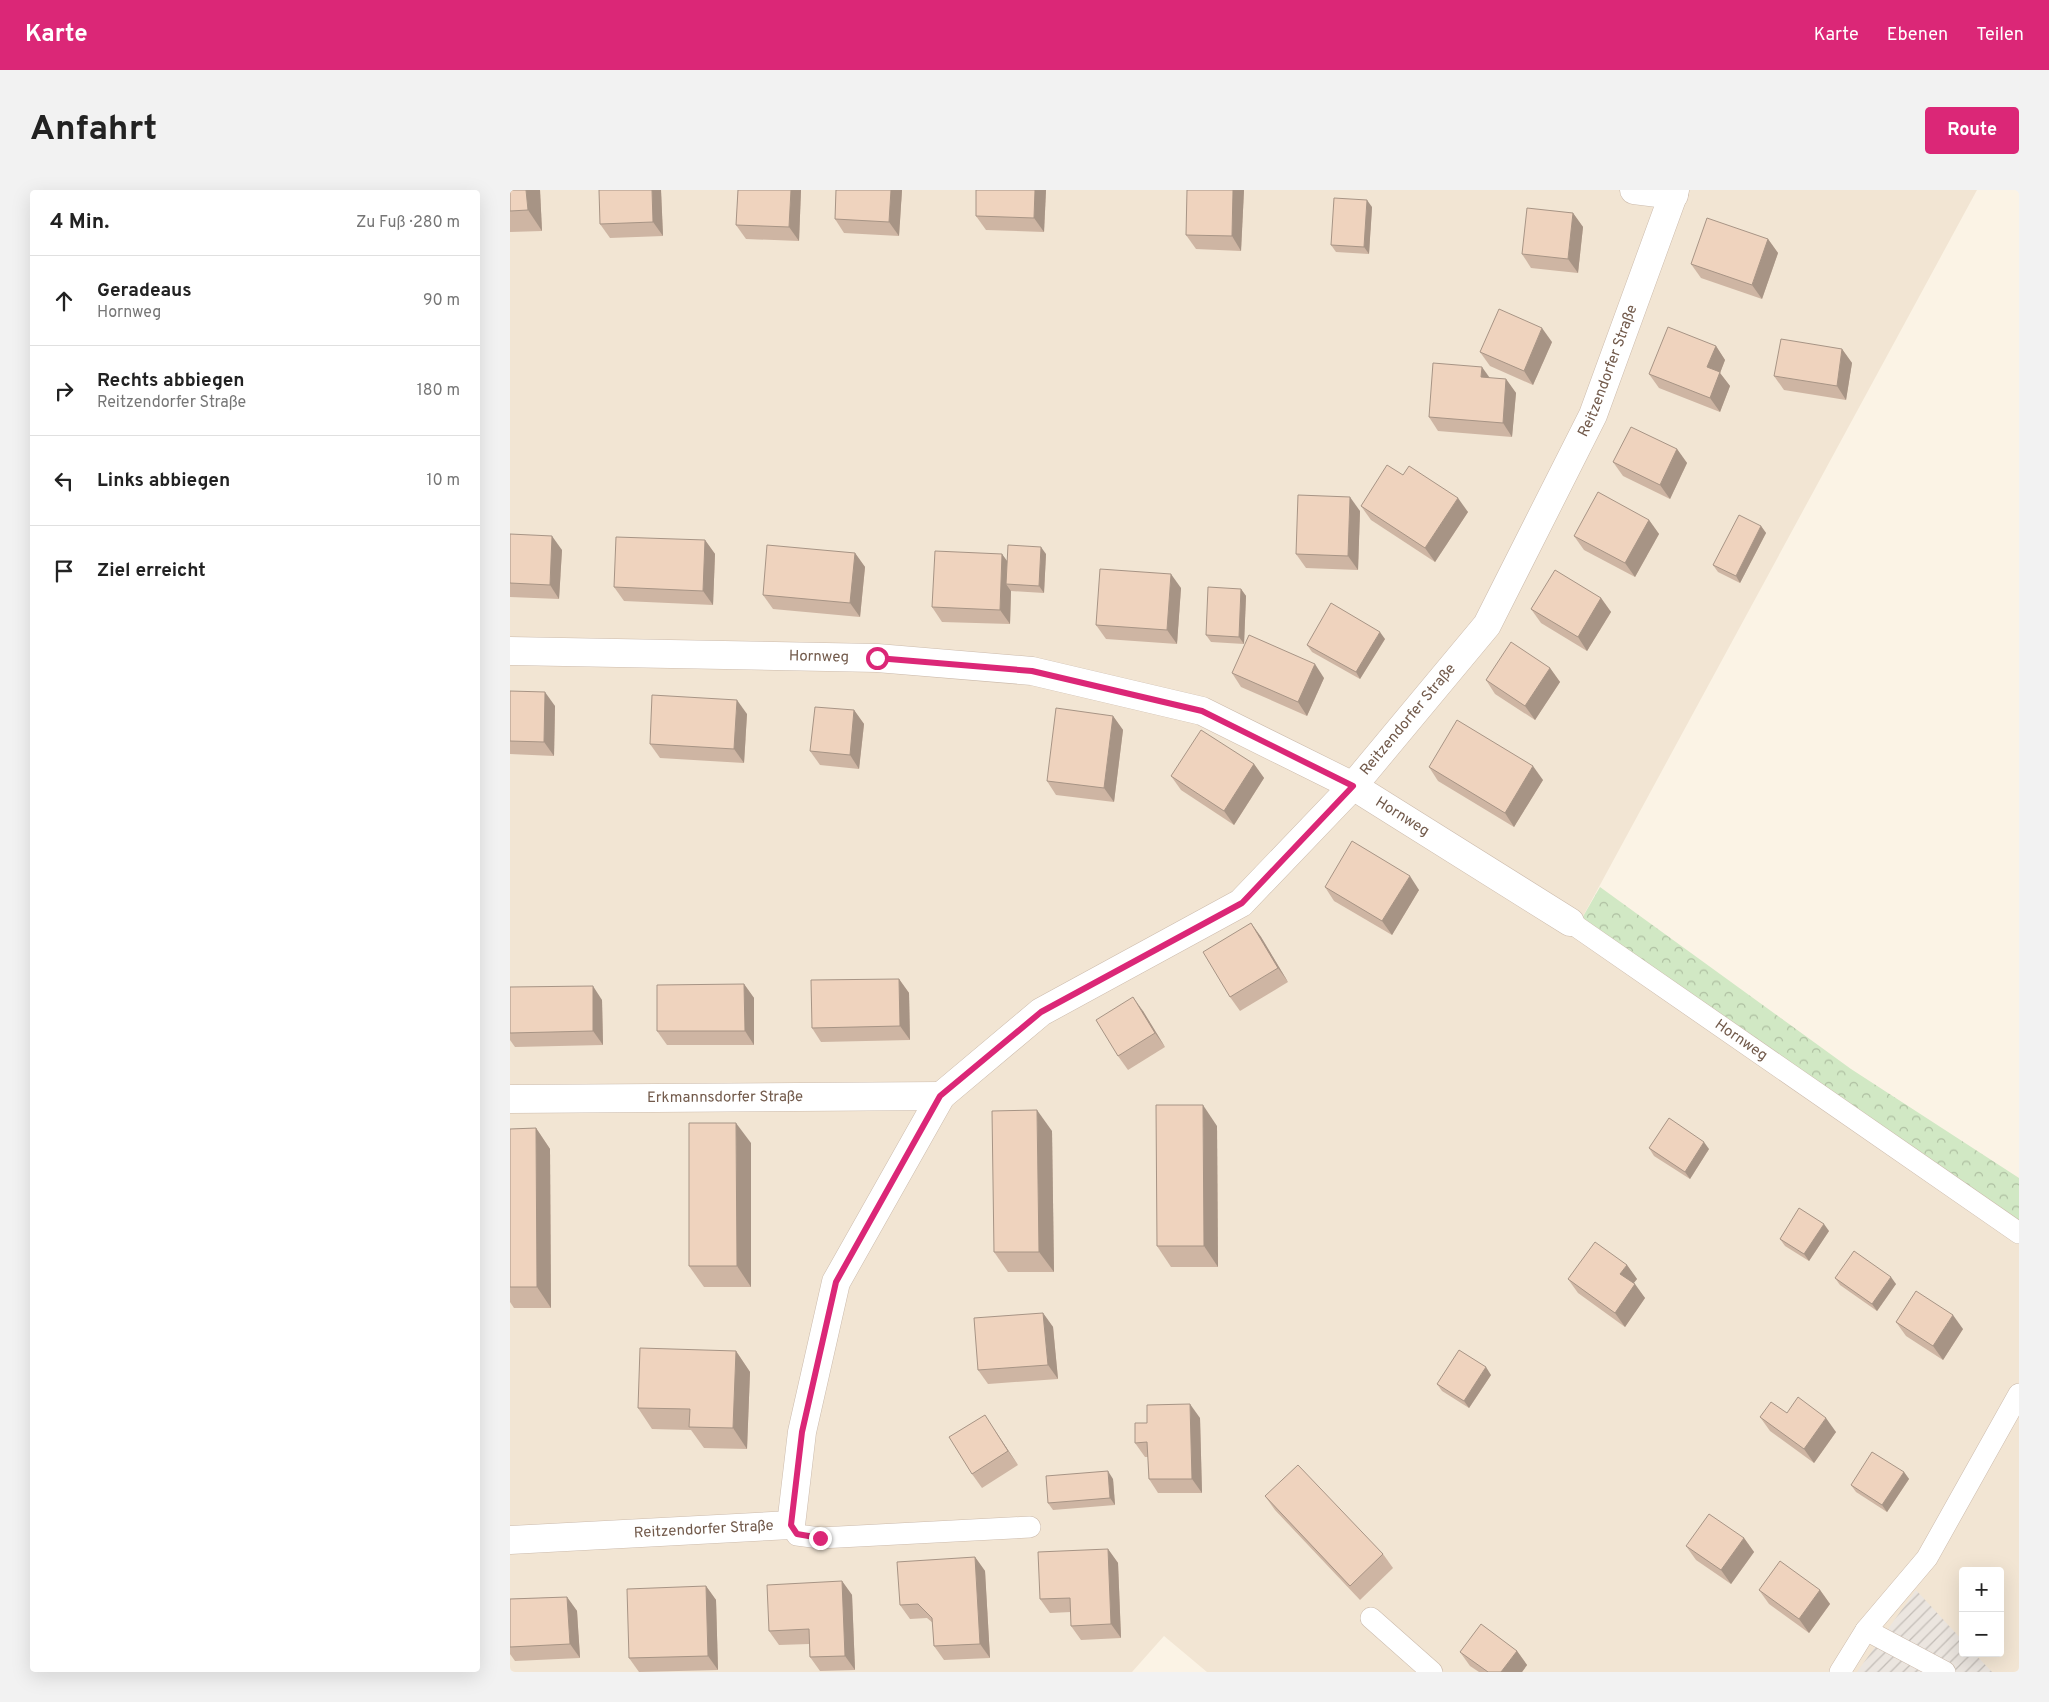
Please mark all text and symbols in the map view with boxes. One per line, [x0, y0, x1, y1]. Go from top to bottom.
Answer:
text: Karte [25, 20, 88, 50]
text: Karte [1814, 24, 1859, 47]
text: Ebenen [1887, 24, 1948, 47]
text: Teilen [1976, 24, 2024, 47]
button: Route [1925, 107, 2019, 154]
text: Anfahrt [30, 108, 157, 152]
text: 4 Min. [50, 209, 109, 236]
text: Zu Fuß · 280 m [356, 213, 460, 233]
text: Geradeaus [97, 279, 192, 303]
icon: ahead [50, 287, 78, 315]
text: 90 m [423, 291, 460, 311]
street label: Reitzendorfer Straße [1574, 302, 1642, 440]
text: Hornweg [97, 303, 161, 323]
text: Rechts abbiegen [97, 369, 245, 393]
icon: right [50, 377, 78, 405]
text: 180 m [417, 381, 460, 401]
text: Reitzendorfer Straße [97, 393, 246, 413]
icon: left [50, 467, 78, 495]
text: Links abbiegen [97, 469, 230, 493]
text: 10 m [426, 471, 460, 491]
icon: arrive [50, 557, 78, 585]
text: Ziel erreicht [97, 559, 206, 583]
street label: Hornweg [789, 647, 849, 667]
route start [866, 647, 889, 670]
street label: Reitzendorfer Straße [1356, 660, 1460, 780]
street label: Hornweg [1372, 793, 1433, 841]
street label: Hornweg [1711, 1015, 1771, 1065]
street label: Erkmannsdorfer Straße [647, 1087, 803, 1108]
street label: Reitzendorfer Straße [633, 1516, 774, 1543]
route end [809, 1527, 832, 1550]
map controls [1959, 1567, 2004, 1657]
button: + [1959, 1567, 2004, 1612]
button: − [1959, 1612, 2004, 1657]

